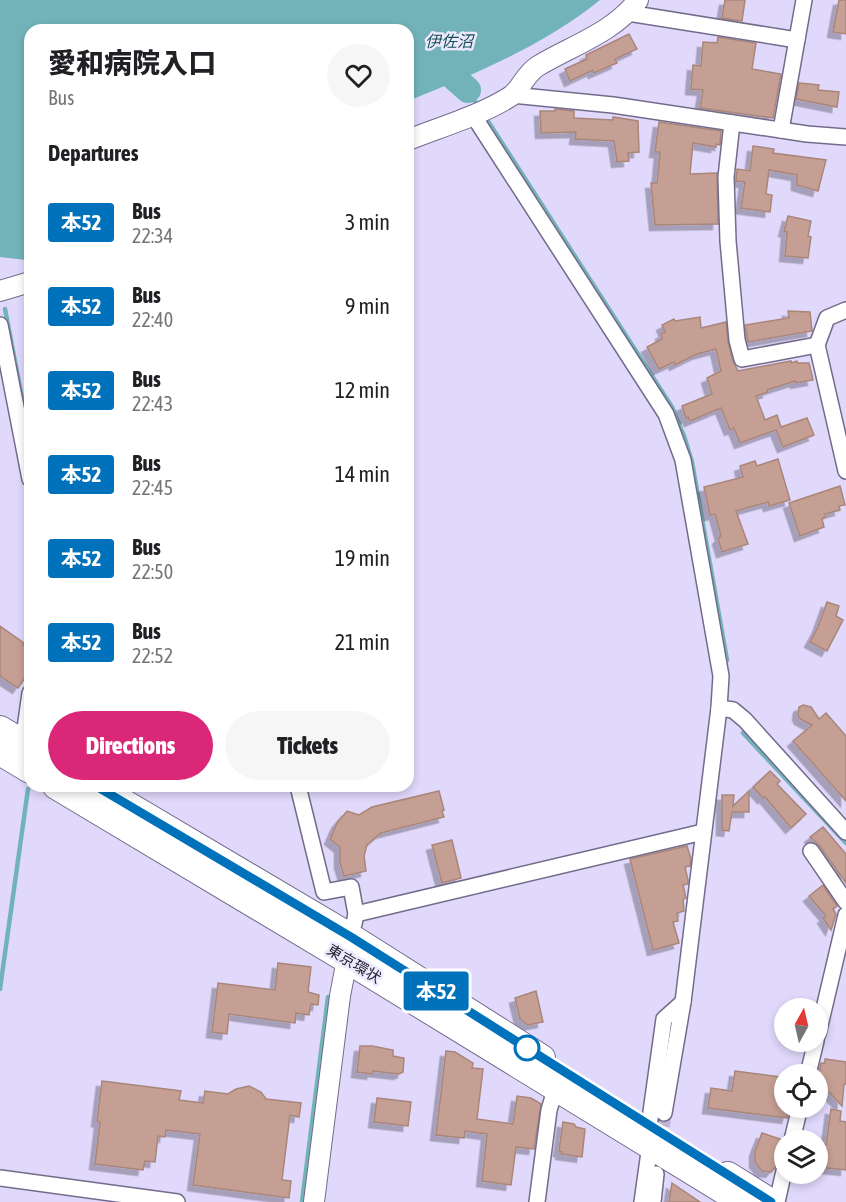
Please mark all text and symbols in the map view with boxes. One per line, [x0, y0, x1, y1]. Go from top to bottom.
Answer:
water label: 伊佐沼 [425, 32, 475, 50]
button: heart [327, 44, 390, 107]
text: 愛和病院入口 [48, 47, 216, 79]
text: Bus [48, 86, 74, 109]
text: Departures [48, 140, 138, 166]
text: Bus [132, 198, 161, 224]
text: 3 min [345, 209, 390, 235]
text: 本52 [61, 210, 101, 234]
text: 22:34 [132, 224, 173, 247]
text: Bus [132, 282, 161, 308]
text: 9 min [345, 293, 390, 319]
text: 本52 [61, 294, 101, 318]
text: 22:40 [132, 308, 173, 331]
text: Bus [132, 366, 161, 392]
text: 12 min [335, 377, 390, 403]
text: 本52 [61, 378, 101, 402]
text: 22:43 [132, 392, 173, 415]
text: Bus [132, 450, 161, 476]
text: 14 min [335, 461, 390, 487]
text: 本52 [61, 462, 101, 486]
text: 22:45 [132, 476, 173, 499]
text: Bus [132, 534, 161, 560]
text: 19 min [335, 545, 390, 571]
text: 本52 [61, 546, 101, 570]
text: 22:50 [132, 560, 173, 583]
text: Bus [132, 618, 161, 644]
text: 21 min [335, 629, 390, 655]
text: 本52 [61, 630, 101, 654]
text: 22:52 [132, 644, 173, 667]
button: Directions [48, 711, 213, 780]
button: Tickets [225, 711, 390, 780]
street label: 東京環状 [324, 941, 384, 986]
line badge: 本52 [402, 972, 470, 1010]
text: 本52 [416, 979, 456, 1003]
north arrow [774, 998, 828, 1052]
map controls [774, 998, 828, 1184]
unlabelled marker [514, 1035, 540, 1061]
button: locate [774, 1064, 828, 1118]
button: layers [774, 1130, 828, 1184]

